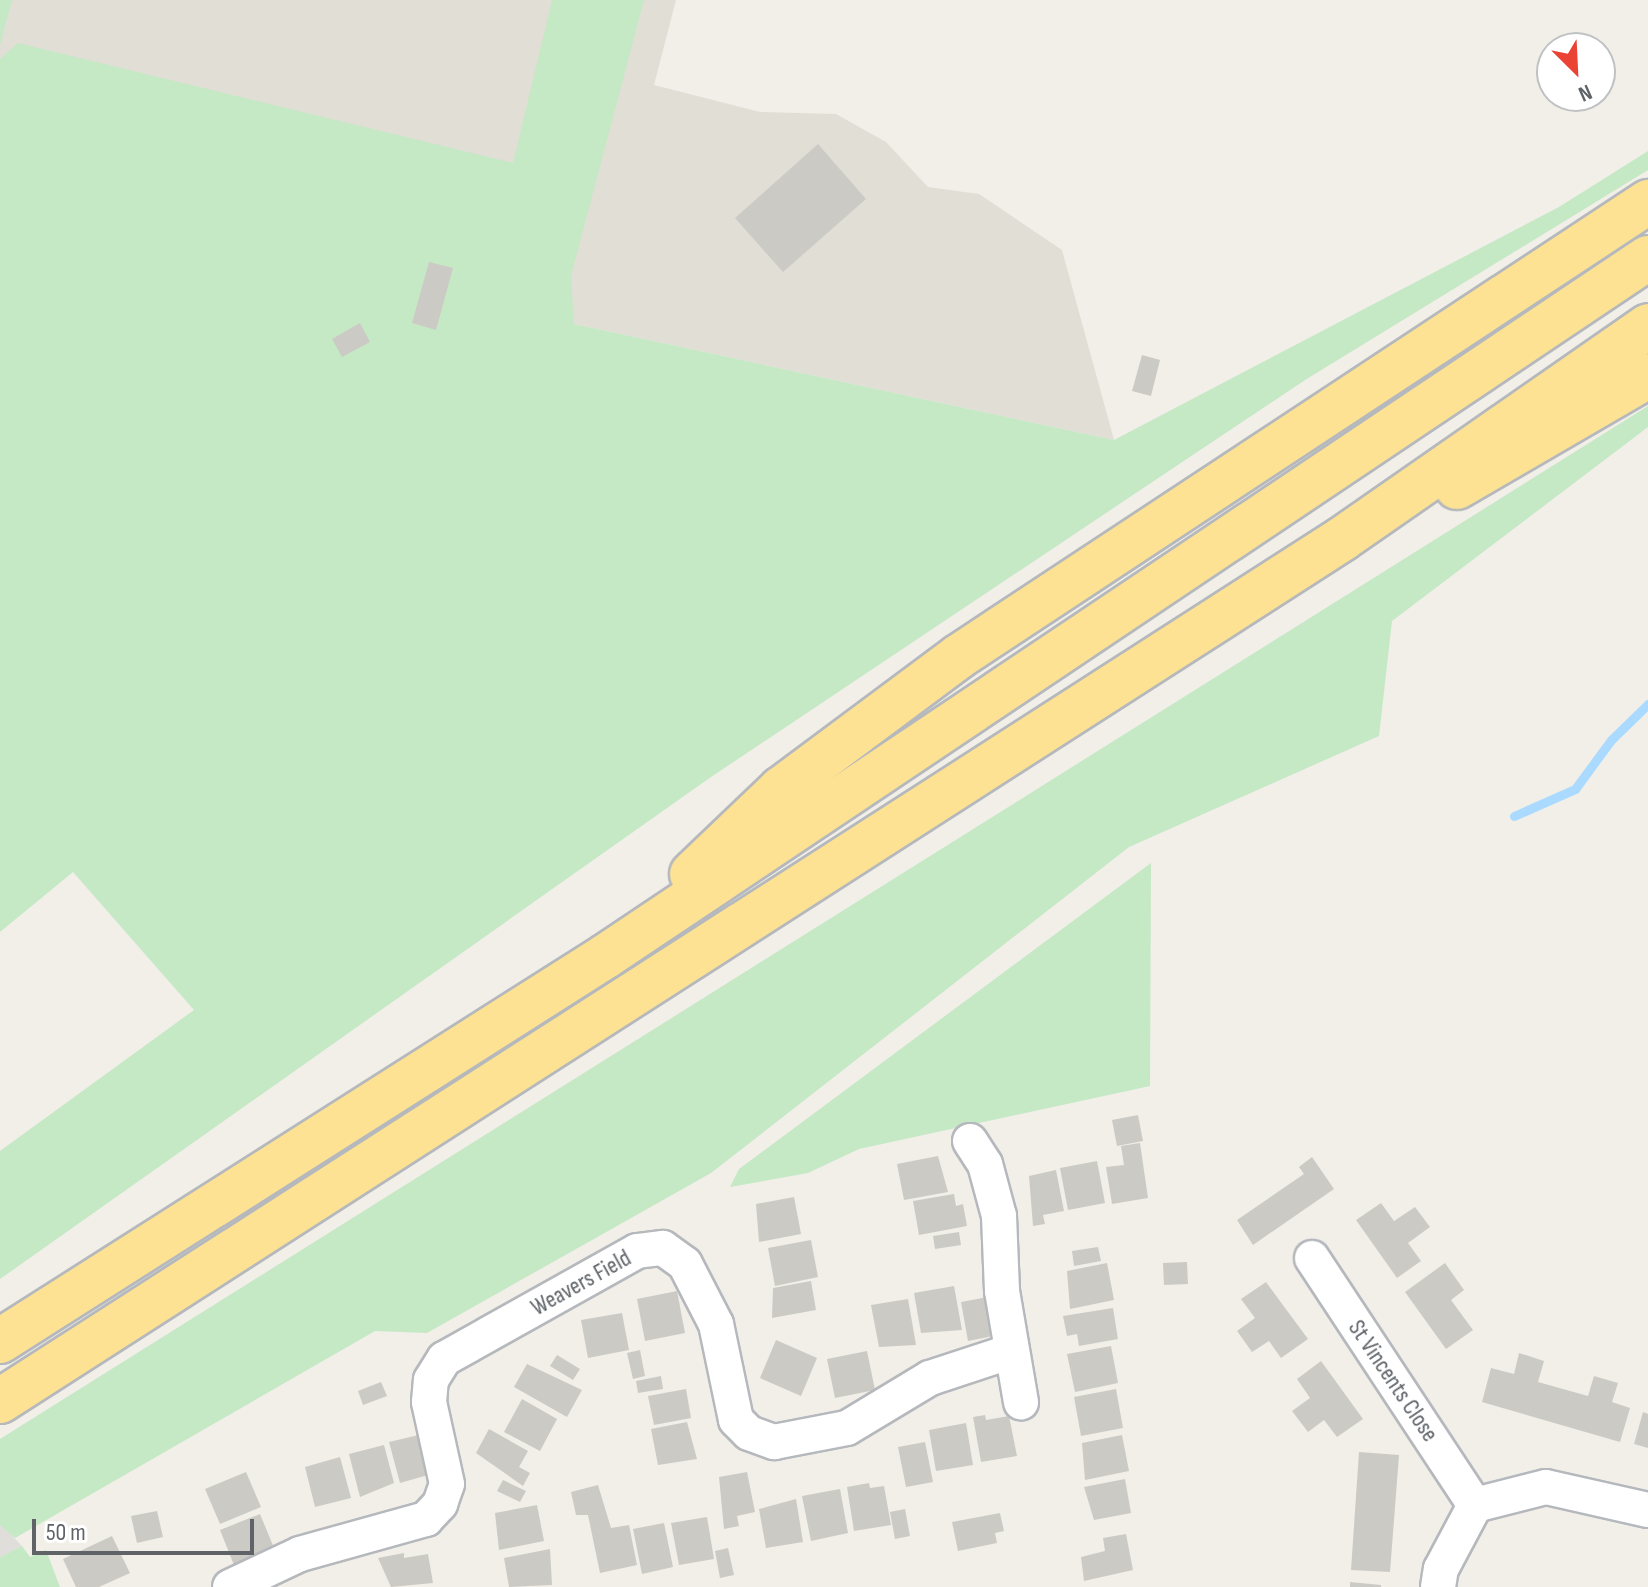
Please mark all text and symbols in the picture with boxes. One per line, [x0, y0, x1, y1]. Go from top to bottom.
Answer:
north arrow [1536, 32, 1616, 112]
text: N [1574, 78, 1596, 107]
street label: Weavers Field [526, 1244, 636, 1322]
street label: St Vincents Close [1342, 1315, 1444, 1447]
scale bar [36, 1503, 258, 1553]
text: 50 m [46, 1518, 86, 1547]

